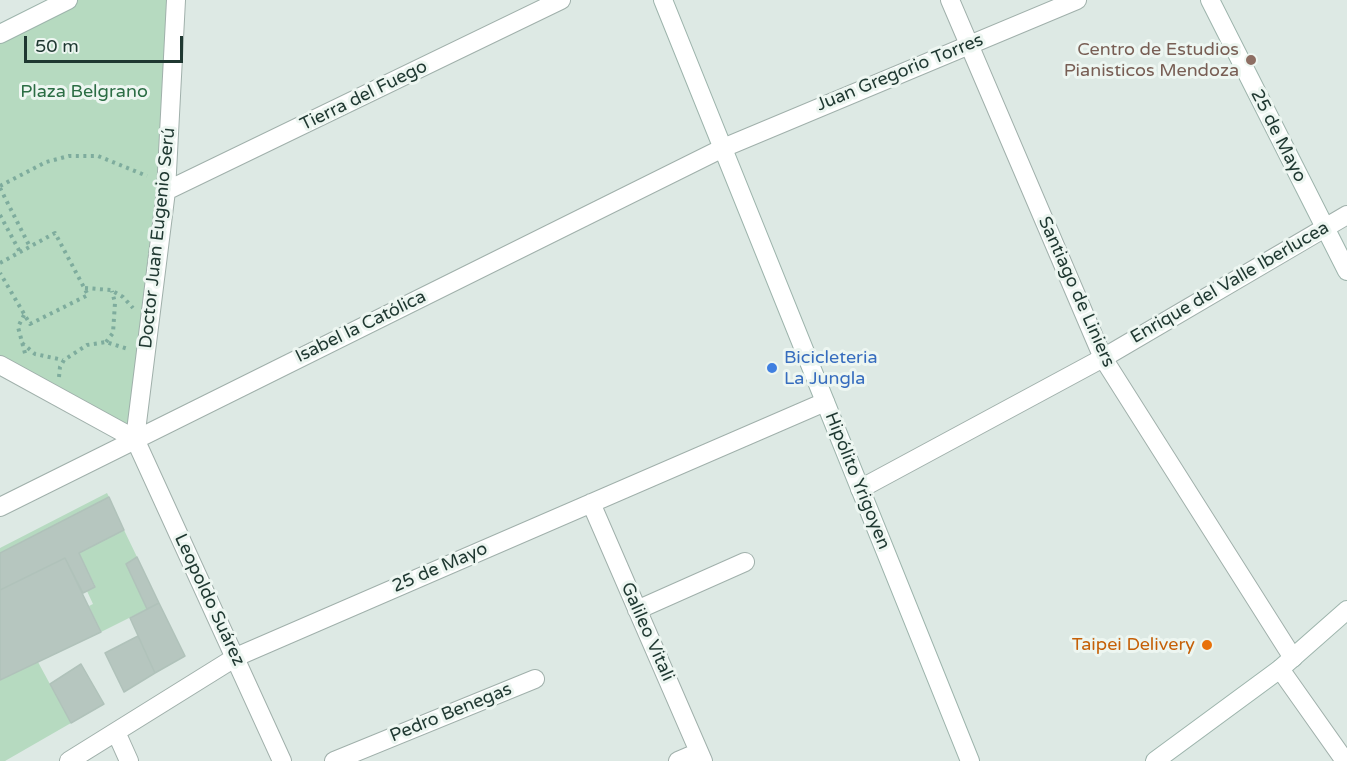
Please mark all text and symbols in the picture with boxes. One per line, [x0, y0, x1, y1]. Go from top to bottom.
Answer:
scale bar [27, 24, 186, 62]
street label: Juan Gregorio Torres [813, 30, 987, 116]
text: 50 m [35, 35, 79, 57]
place label: Centro de Estudios Pianisticos Mendoza [1064, 39, 1239, 82]
marker: Centro de Estudios Pianisticos Mendoza [1244, 53, 1258, 67]
street label: Tierra del Fuego [297, 56, 431, 136]
park label: Plaza Belgrano [20, 81, 148, 103]
street label: 25 de Mayo [1245, 86, 1311, 186]
street label: Doctor Juan Eugenio Serú [136, 126, 180, 350]
street label: Santiago de Liniers [1033, 213, 1119, 371]
street label: Enrique del Valle Iberlucea [1127, 217, 1333, 349]
street label: Isabel la Católica [292, 286, 430, 368]
place label: Bicicleteria La Jungla [784, 347, 878, 389]
marker: Bicicleteria La Jungla [765, 361, 779, 375]
street label: Hipólito Yrigoyen [820, 409, 894, 553]
street label: Leopoldo Suárez [169, 531, 249, 669]
street label: 25 de Mayo [389, 538, 491, 598]
street label: Galileo Vitali [616, 579, 678, 685]
place label: Taipei Delivery [1072, 634, 1195, 656]
marker: Taipei Delivery [1200, 638, 1214, 652]
street label: Pedro Benegas [387, 679, 515, 747]

